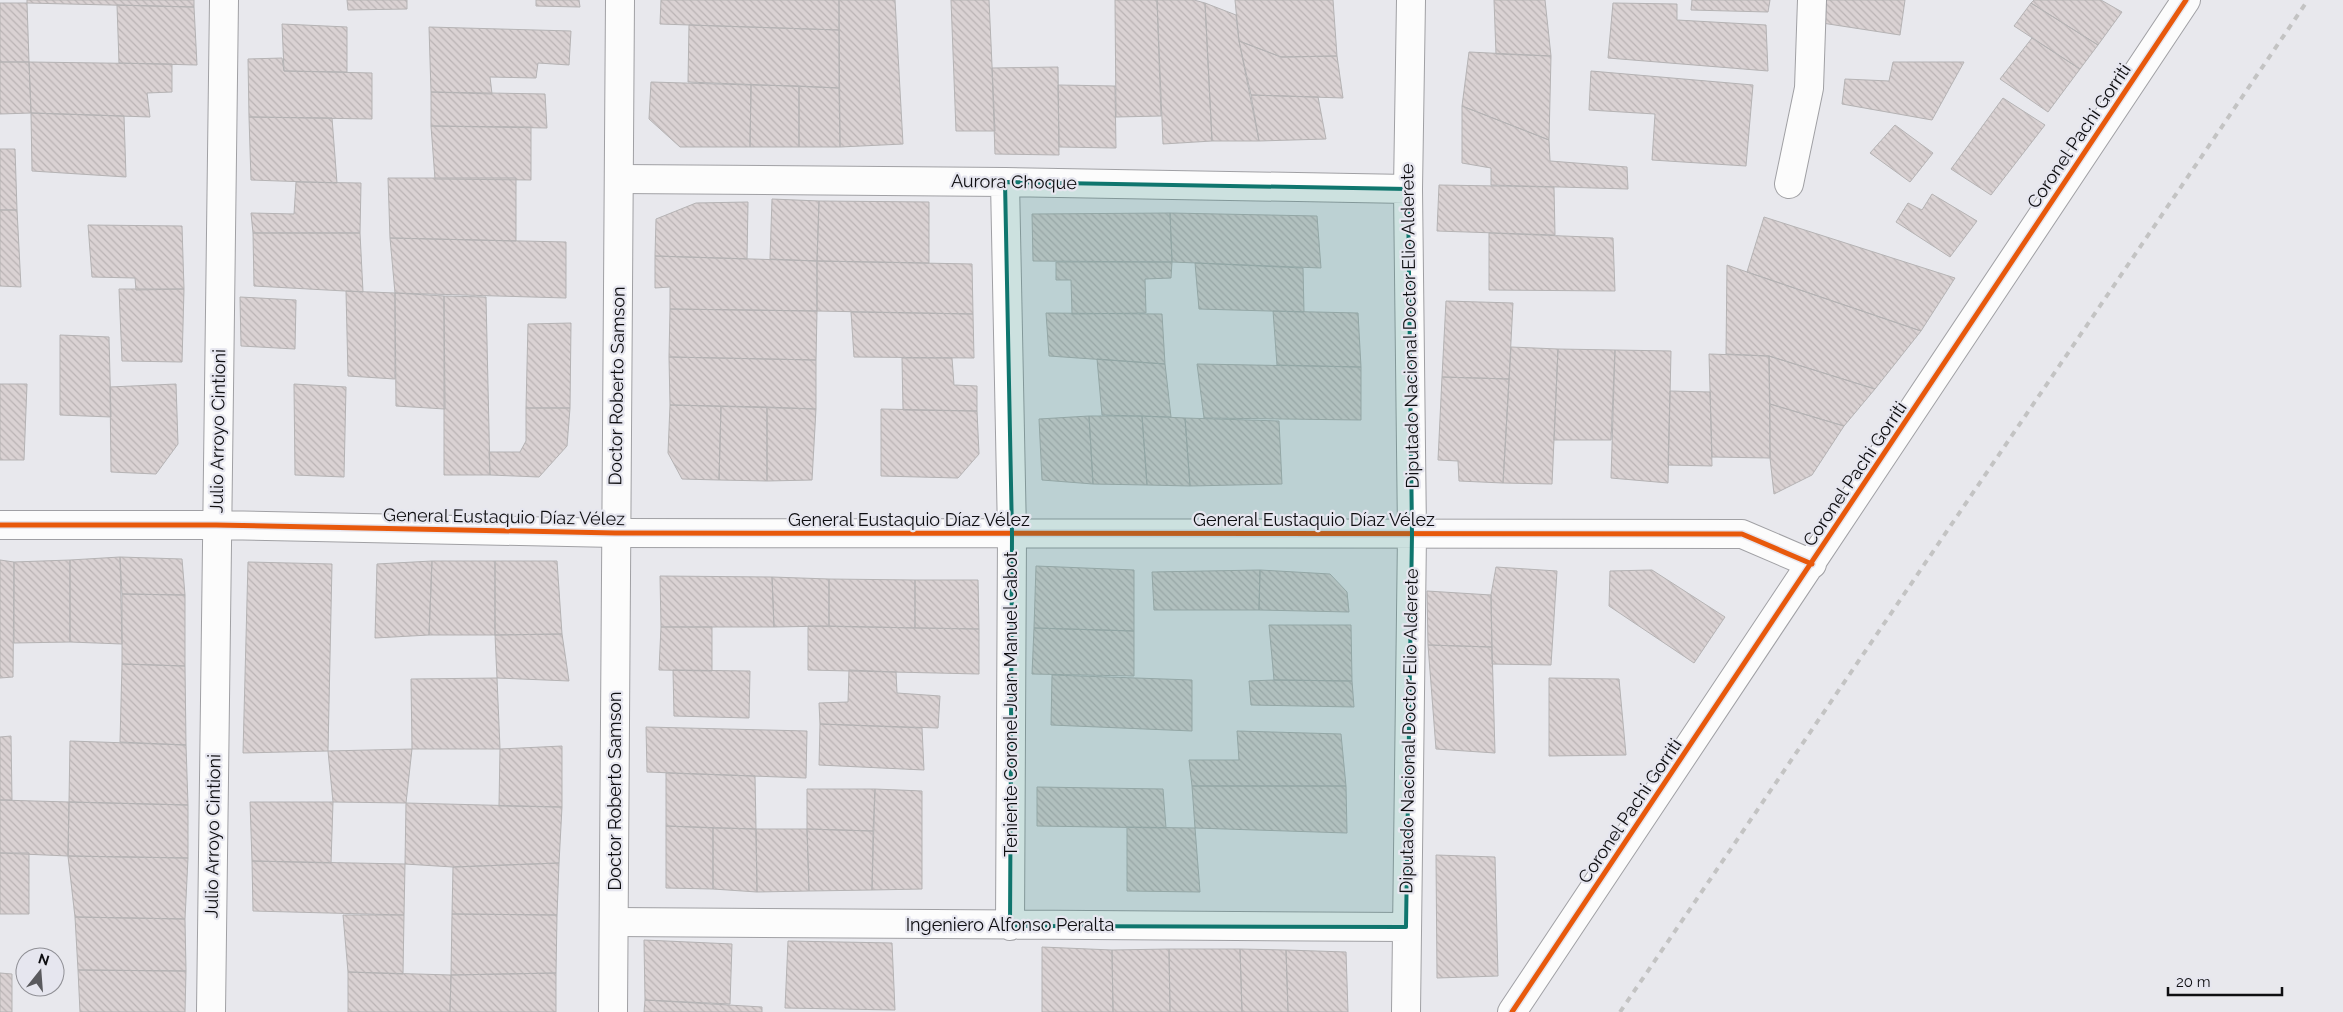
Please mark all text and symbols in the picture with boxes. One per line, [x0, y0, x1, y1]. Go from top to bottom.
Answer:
street label: Coronel Pachi Gorriti [2022, 60, 2135, 212]
street label: Diputado Nacional Doctor Elio Alderete [1396, 163, 1423, 489]
street label: Aurora Choque [951, 170, 1078, 193]
street label: Doctor Roberto Samson [604, 286, 629, 486]
street label: Julio Arroyo Cintioni [206, 349, 229, 513]
street label: Coronel Pachi Gorriti [1798, 398, 1911, 550]
street label: General Eustaquio Díaz Vélez [383, 504, 625, 529]
street label: General Eustaquio Díaz Vélez [788, 509, 1030, 530]
street label: General Eustaquio Díaz Vélez [1193, 509, 1435, 530]
street label: Teniente Coronel Juan Manuel Cabot [1000, 551, 1021, 857]
street label: Diputado Nacional Doctor Elio Alderete [1395, 568, 1422, 894]
street label: Doctor Roberto Samson [604, 691, 625, 891]
street label: Coronel Pachi Gorriti [1573, 735, 1686, 887]
street label: Julio Arroyo Cintioni [201, 754, 224, 918]
street label: Ingeniero Alfonso Peralta [906, 914, 1114, 935]
north arrow [15, 947, 65, 997]
text: N [36, 950, 51, 969]
scale bar [2168, 964, 2282, 996]
text: 20 m [2176, 973, 2211, 991]

